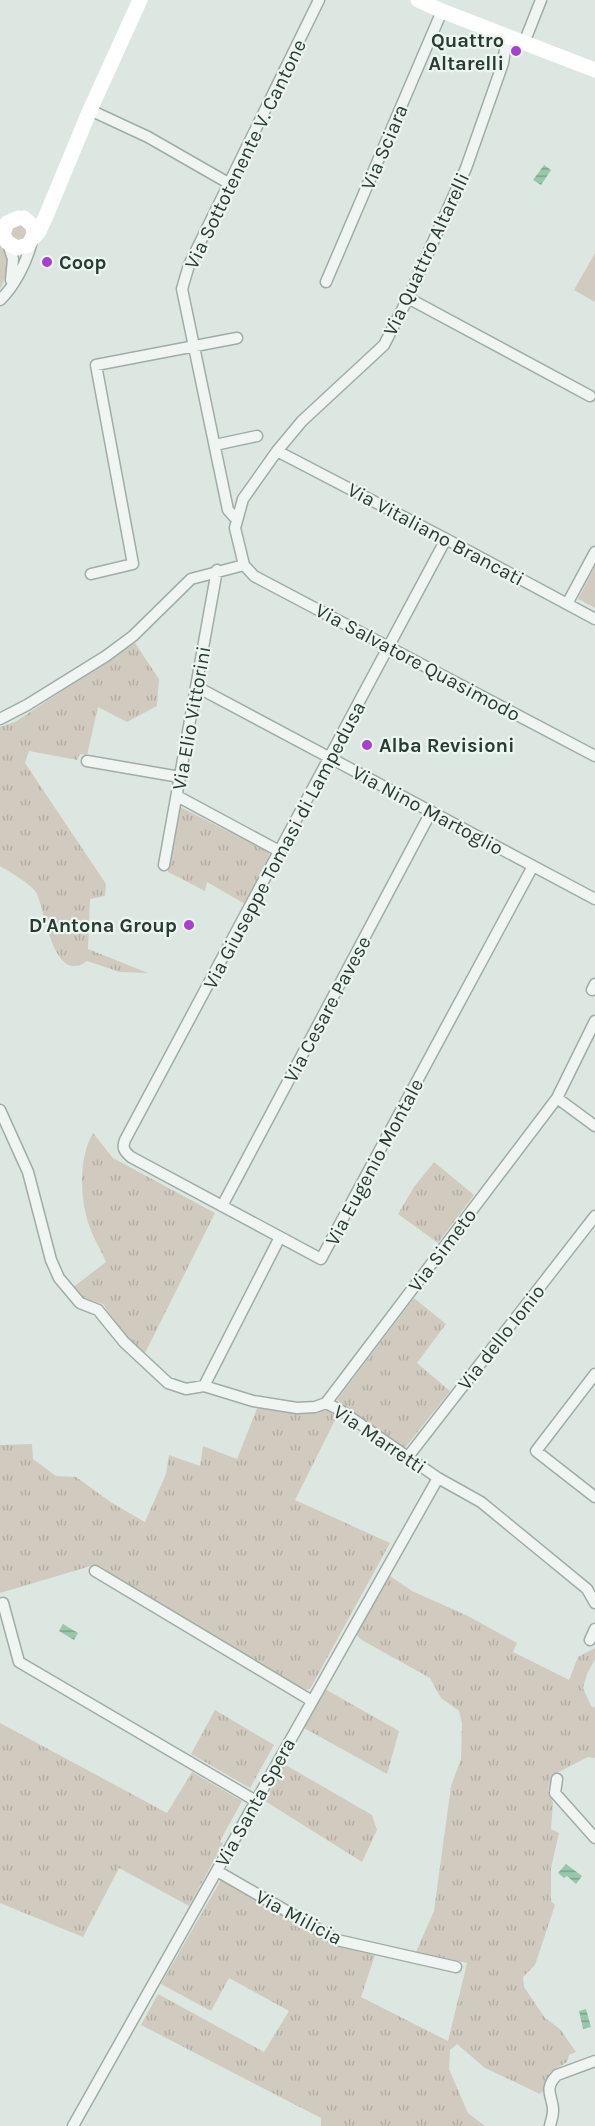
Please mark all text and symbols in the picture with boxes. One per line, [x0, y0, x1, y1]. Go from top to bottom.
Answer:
place label: Quattro Altarelli [429, 29, 504, 75]
street label: Via Sottotenente V. Cantone [180, 36, 311, 273]
marker: Quattro Altarelli [509, 44, 523, 58]
street label: Via Sciara [356, 101, 413, 193]
street label: Via Quattro Altarelli [379, 169, 474, 339]
place label: Coop [59, 251, 107, 274]
marker: Coop [40, 255, 54, 269]
street label: Via Vitaliano Brancati [344, 478, 528, 591]
street label: Via Salvatore Quasimodo [311, 599, 524, 726]
street label: Via Elio Vittorini [168, 644, 215, 792]
street label: Via Giuseppe Tomasi di Lampedusa [199, 697, 370, 993]
place label: Alba Revisioni [379, 734, 515, 757]
marker: Alba Revisioni [360, 738, 374, 752]
street label: Via Nino Martoglio [348, 761, 507, 860]
place label: D'Antona Group [29, 914, 177, 937]
marker: D'Antona Group [182, 918, 196, 932]
street label: Via Cesare Pavese [279, 932, 376, 1086]
street label: Via Eugenio Montale [321, 1075, 428, 1250]
street label: Via Simeto [404, 1204, 481, 1297]
street label: Via dello Ionio [453, 1280, 550, 1395]
street label: Via Marretti [329, 1400, 430, 1479]
street label: Via Santa Spera [211, 1734, 300, 1871]
street label: Via Milicia [252, 1885, 346, 1950]

